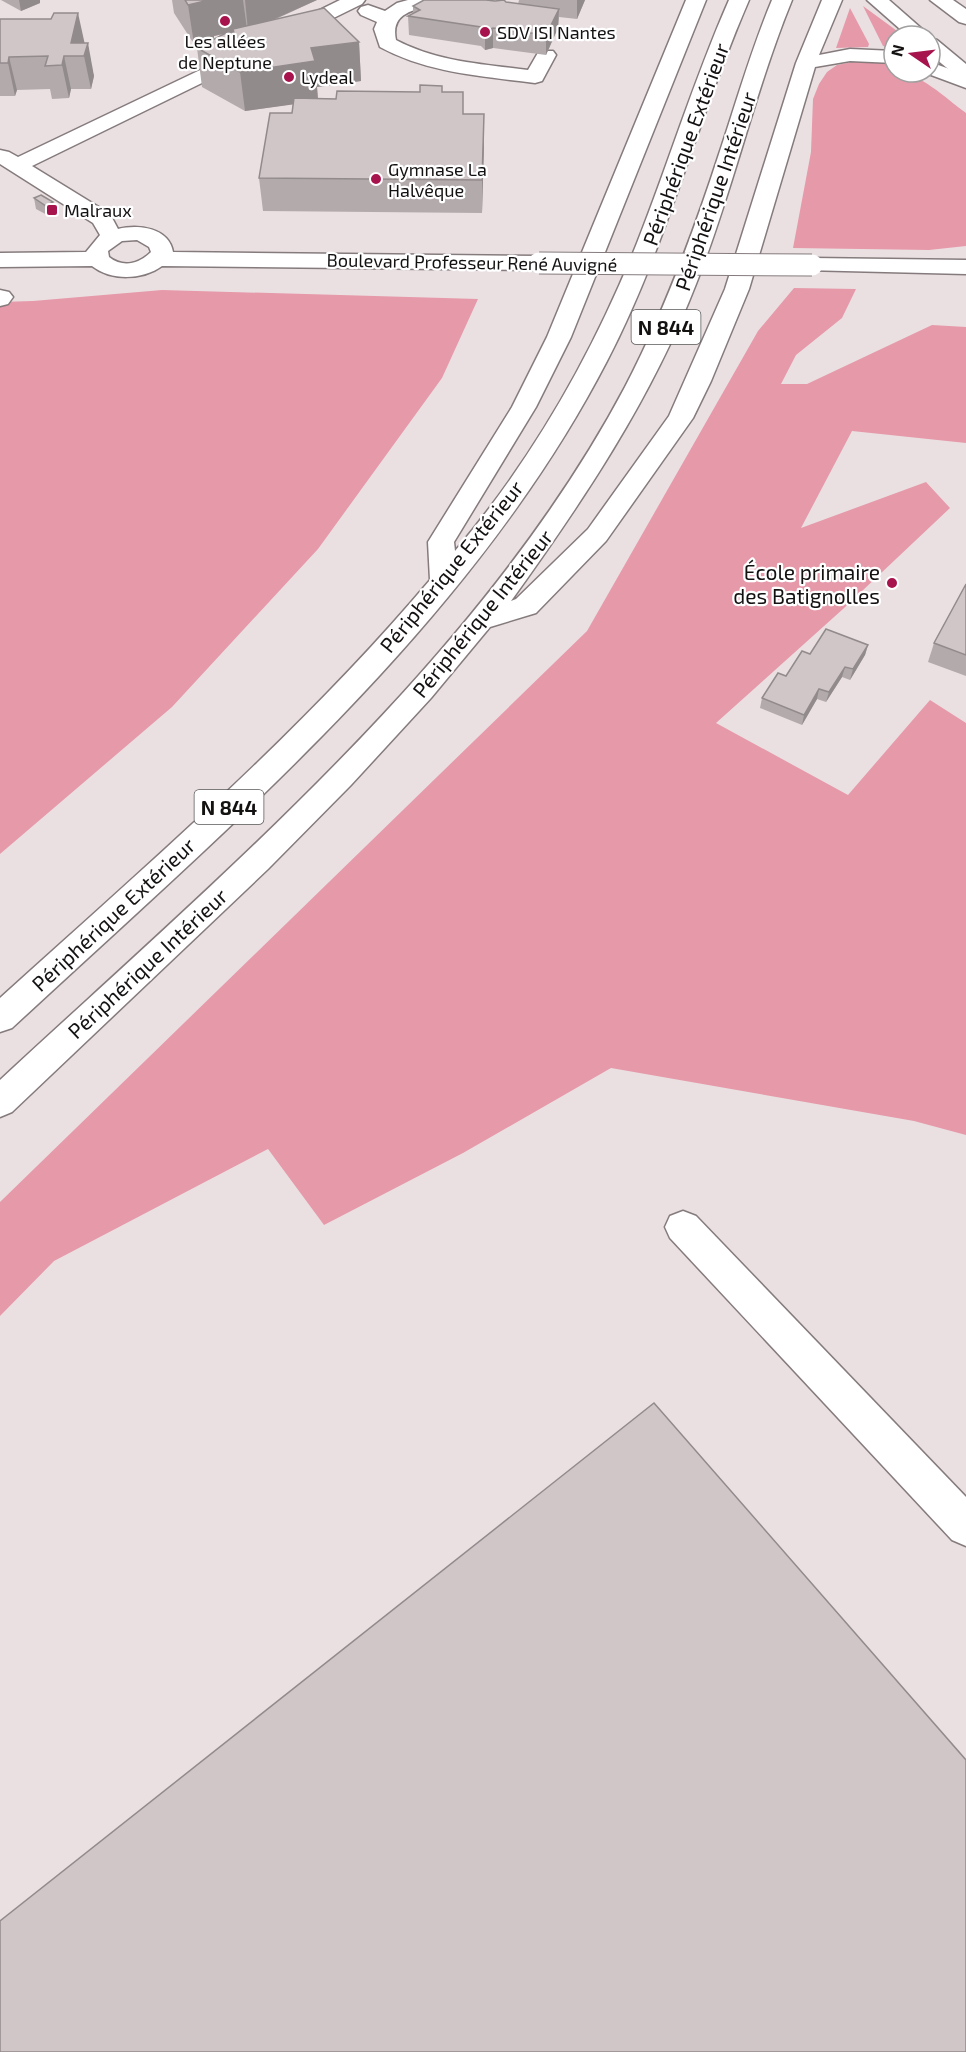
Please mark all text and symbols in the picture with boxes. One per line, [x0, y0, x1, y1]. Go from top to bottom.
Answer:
marker: Les allées de Neptune [218, 14, 232, 28]
place label: SDV ISI Nantes [497, 21, 616, 43]
north arrow [882, 24, 942, 84]
marker: SDV ISI Nantes [478, 25, 492, 39]
place label: Les allées de Neptune [178, 30, 272, 73]
street label: Périphérique Extérieur [637, 39, 734, 249]
text: N [886, 42, 908, 58]
place label: Lydeal [301, 66, 354, 88]
marker: Lydeal [282, 70, 296, 84]
street label: Périphérique Intérieur [669, 88, 761, 294]
place label: Gymnase La Halvêque [388, 158, 487, 201]
marker: Gymnase La Halvêque [369, 172, 383, 186]
place label: Malraux [64, 199, 132, 221]
marker: Malraux [45, 203, 59, 217]
street label: Boulevard Professeur René Auvigné [327, 248, 617, 276]
road number: N 844 [632, 310, 700, 344]
street label: Périphérique Extérieur [374, 475, 528, 657]
street label: Périphérique Intérieur [407, 524, 558, 702]
place label: École primaire des Batignolles [733, 559, 880, 608]
marker: École primaire des Batignolles [885, 576, 899, 590]
road number: N 844 [194, 790, 264, 824]
street label: Périphérique Extérieur [26, 832, 200, 996]
street label: Périphérique Intérieur [62, 882, 232, 1043]

